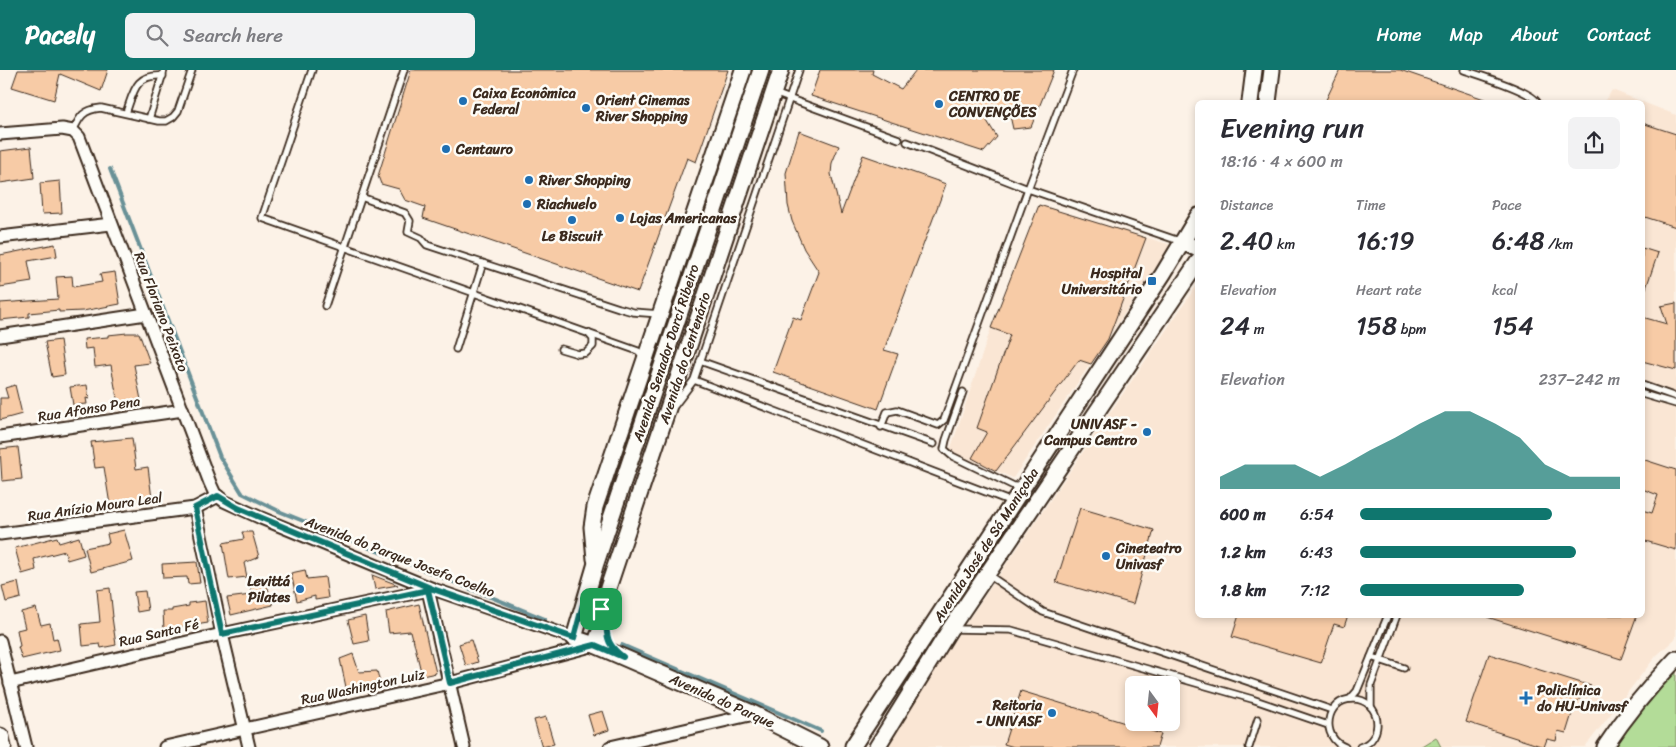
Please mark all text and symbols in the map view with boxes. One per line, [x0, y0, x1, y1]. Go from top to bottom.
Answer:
search box [125, 13, 475, 58]
text: Pacely [25, 14, 95, 56]
text: Search here [183, 19, 283, 52]
text: Home [1377, 19, 1422, 51]
text: Map [1450, 19, 1483, 51]
text: About [1511, 19, 1559, 51]
text: Contact [1587, 19, 1651, 51]
icon: search [143, 21, 171, 49]
place label: Caixa Econômica Federal [472, 81, 577, 122]
place label: CENTRO DE CONVENÇÕES [948, 84, 1037, 125]
place label: Orient Cinemas River Shopping [595, 88, 690, 129]
marker: Caixa Econômica Federal [457, 95, 469, 107]
marker: CENTRO DE CONVENÇÕES [933, 98, 945, 110]
marker: Orient Cinemas River Shopping [580, 102, 592, 114]
text: Evening run [1220, 103, 1364, 152]
button: share [1568, 117, 1620, 169]
place label: Centauro [455, 137, 514, 162]
marker: Centauro [440, 143, 452, 155]
text: 18:16 · 4 × 600 m [1220, 147, 1343, 176]
place label: River Shopping [538, 168, 632, 193]
marker: River Shopping [523, 174, 535, 186]
place label: Riachuelo [536, 192, 597, 217]
text: Distance [1220, 193, 1273, 218]
text: Time [1356, 193, 1386, 218]
text: Pace [1492, 193, 1522, 218]
marker: Riachuelo [521, 198, 533, 210]
place label: Lojas Americanas [630, 206, 737, 231]
marker: Lojas Americanas [614, 212, 626, 224]
marker: Le Biscuit [566, 214, 578, 226]
text: 2.40 [1220, 218, 1273, 263]
text: 16:19 [1356, 218, 1415, 263]
text: 6:48 [1492, 218, 1544, 263]
place label: Le Biscuit [542, 224, 604, 249]
text: km [1273, 232, 1295, 257]
text: /km [1544, 232, 1573, 257]
street label: Rua Floriano Peixoto [127, 248, 195, 376]
street label: Avenida Senador Darcí Ribeiro [625, 261, 707, 446]
place label: Hospital Universitário [1062, 261, 1143, 302]
marker: Hospital Universitário [1146, 275, 1158, 287]
text: Elevation [1220, 278, 1277, 303]
text: Heart rate [1356, 278, 1422, 303]
text: kcal [1492, 278, 1517, 303]
street label: Avenida do Centenário [652, 289, 718, 428]
text: 24 [1220, 303, 1250, 348]
text: 158 [1356, 303, 1397, 348]
text: 154 [1492, 303, 1534, 348]
text: m [1250, 317, 1264, 342]
text: bpm [1397, 317, 1427, 342]
text: Elevation [1220, 365, 1285, 394]
text: 237–242 m [1539, 365, 1620, 394]
street label: Rua Afonso Pena [36, 389, 142, 429]
place label: UNIVASF - Campus Centro [1043, 412, 1138, 453]
marker: UNIVASF - Campus Centro [1141, 426, 1153, 438]
street label: Avenida José de Sá Maniçoba [926, 463, 1045, 628]
street label: Rua Anízio Moura Leal [26, 485, 165, 529]
text: 600 m [1220, 500, 1266, 529]
text: 6:54 [1300, 500, 1334, 529]
street label: Avenida do Parque Josefa Coelho [301, 509, 499, 605]
place label: Cineteatro Univasf [1115, 536, 1183, 577]
text: 1.2 km [1220, 538, 1266, 567]
text: 6:43 [1300, 538, 1333, 567]
marker: Cineteatro Univasf [1100, 550, 1112, 562]
place label: Levittá Pilates [247, 569, 290, 610]
text: 1.8 km [1220, 576, 1266, 605]
text: 7:12 [1300, 576, 1330, 605]
marker: Levittá Pilates [294, 583, 306, 595]
pin [580, 588, 622, 630]
icon: arrive [587, 595, 615, 623]
street label: Rua Santa Fé [116, 612, 202, 654]
street label: Rua Washington Luiz [299, 662, 428, 712]
street label: Avenida do Parque [664, 666, 779, 735]
north arrow [1125, 676, 1180, 731]
map controls [1125, 676, 1180, 731]
place label: Policlínica do HU-Univasf [1537, 678, 1630, 719]
marker: Policlínica do HU-Univasf [1519, 691, 1533, 705]
place label: Reitoria - UNIVASF [976, 693, 1043, 734]
marker: Reitoria - UNIVASF [1046, 707, 1058, 719]

